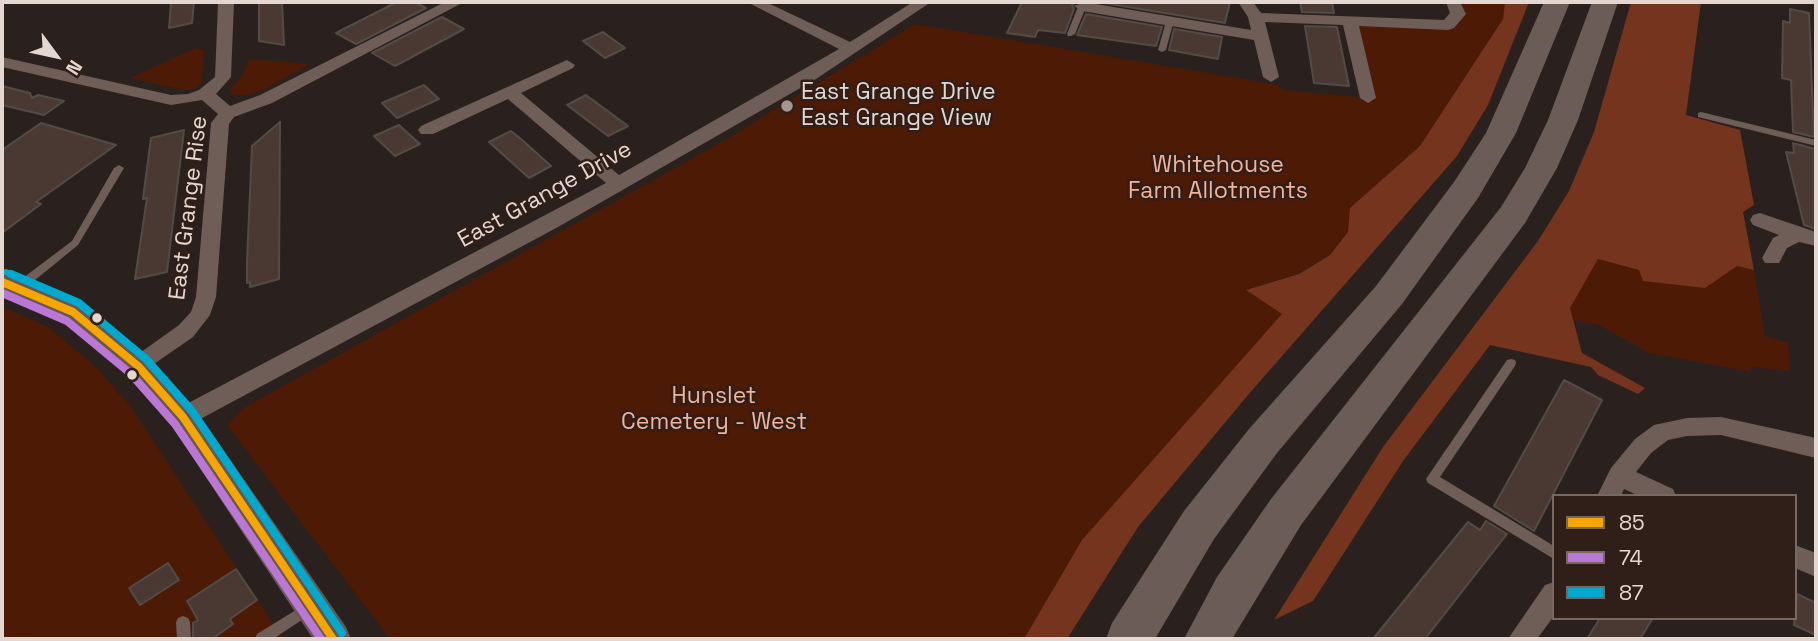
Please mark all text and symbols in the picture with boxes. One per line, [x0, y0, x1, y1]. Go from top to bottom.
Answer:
north arrow [21, 21, 91, 91]
text: N [60, 56, 88, 80]
place label: East Grange Drive East Grange View [801, 79, 996, 133]
marker: East Grange Drive East Grange View [779, 98, 795, 114]
street label: East Grange Rise [164, 114, 214, 302]
street label: East Grange Drive [453, 136, 637, 254]
park label: Whitehouse Farm Allotments [1128, 152, 1308, 206]
unlabelled marker [90, 311, 104, 325]
unlabelled marker [125, 368, 139, 382]
park label: Hunslet Cemetery - West [621, 383, 807, 437]
legend [1552, 494, 1797, 620]
text: 85 [1619, 509, 1645, 536]
text: 74 [1619, 544, 1643, 571]
text: 87 [1619, 579, 1644, 606]

